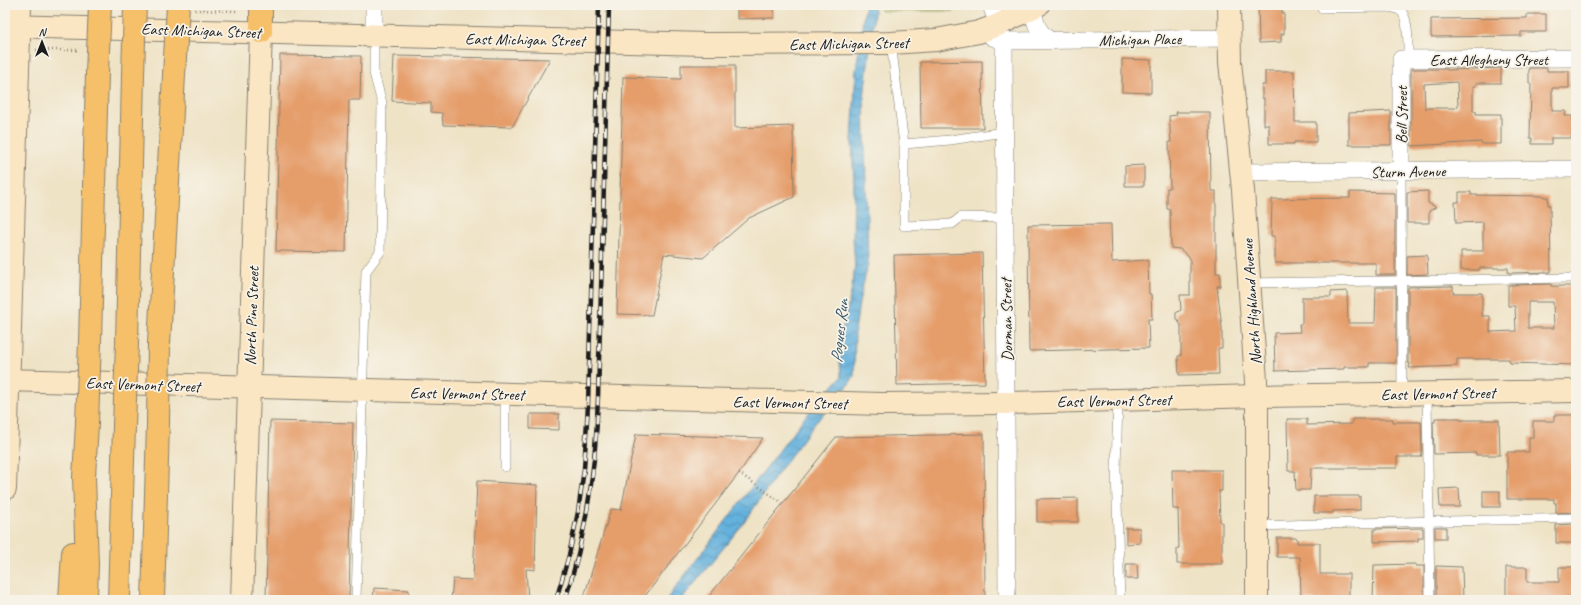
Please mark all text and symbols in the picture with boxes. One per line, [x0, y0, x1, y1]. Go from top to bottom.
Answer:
street label: East Michigan Street [141, 19, 264, 43]
north arrow [22, 22, 62, 62]
text: N [39, 25, 48, 39]
street label: East Michigan Street [465, 29, 588, 51]
street label: Michigan Place [1099, 29, 1183, 51]
street label: East Michigan Street [789, 33, 912, 55]
street label: East Allegheny Street [1430, 50, 1550, 70]
street label: Bell Street [1392, 85, 1412, 144]
street label: Sturm Avenue [1371, 161, 1447, 183]
street label: North Highland Avenue [1238, 237, 1266, 365]
street label: North Pine Street [240, 265, 264, 366]
street label: Dorman Street [996, 276, 1018, 362]
water label: Pogues Run [826, 296, 854, 364]
street label: East Vermont Street [86, 373, 203, 397]
street label: East Vermont Street [410, 383, 527, 405]
street label: East Vermont Street [1381, 383, 1498, 405]
street label: East Vermont Street [1057, 390, 1174, 412]
street label: East Vermont Street [733, 392, 850, 414]

